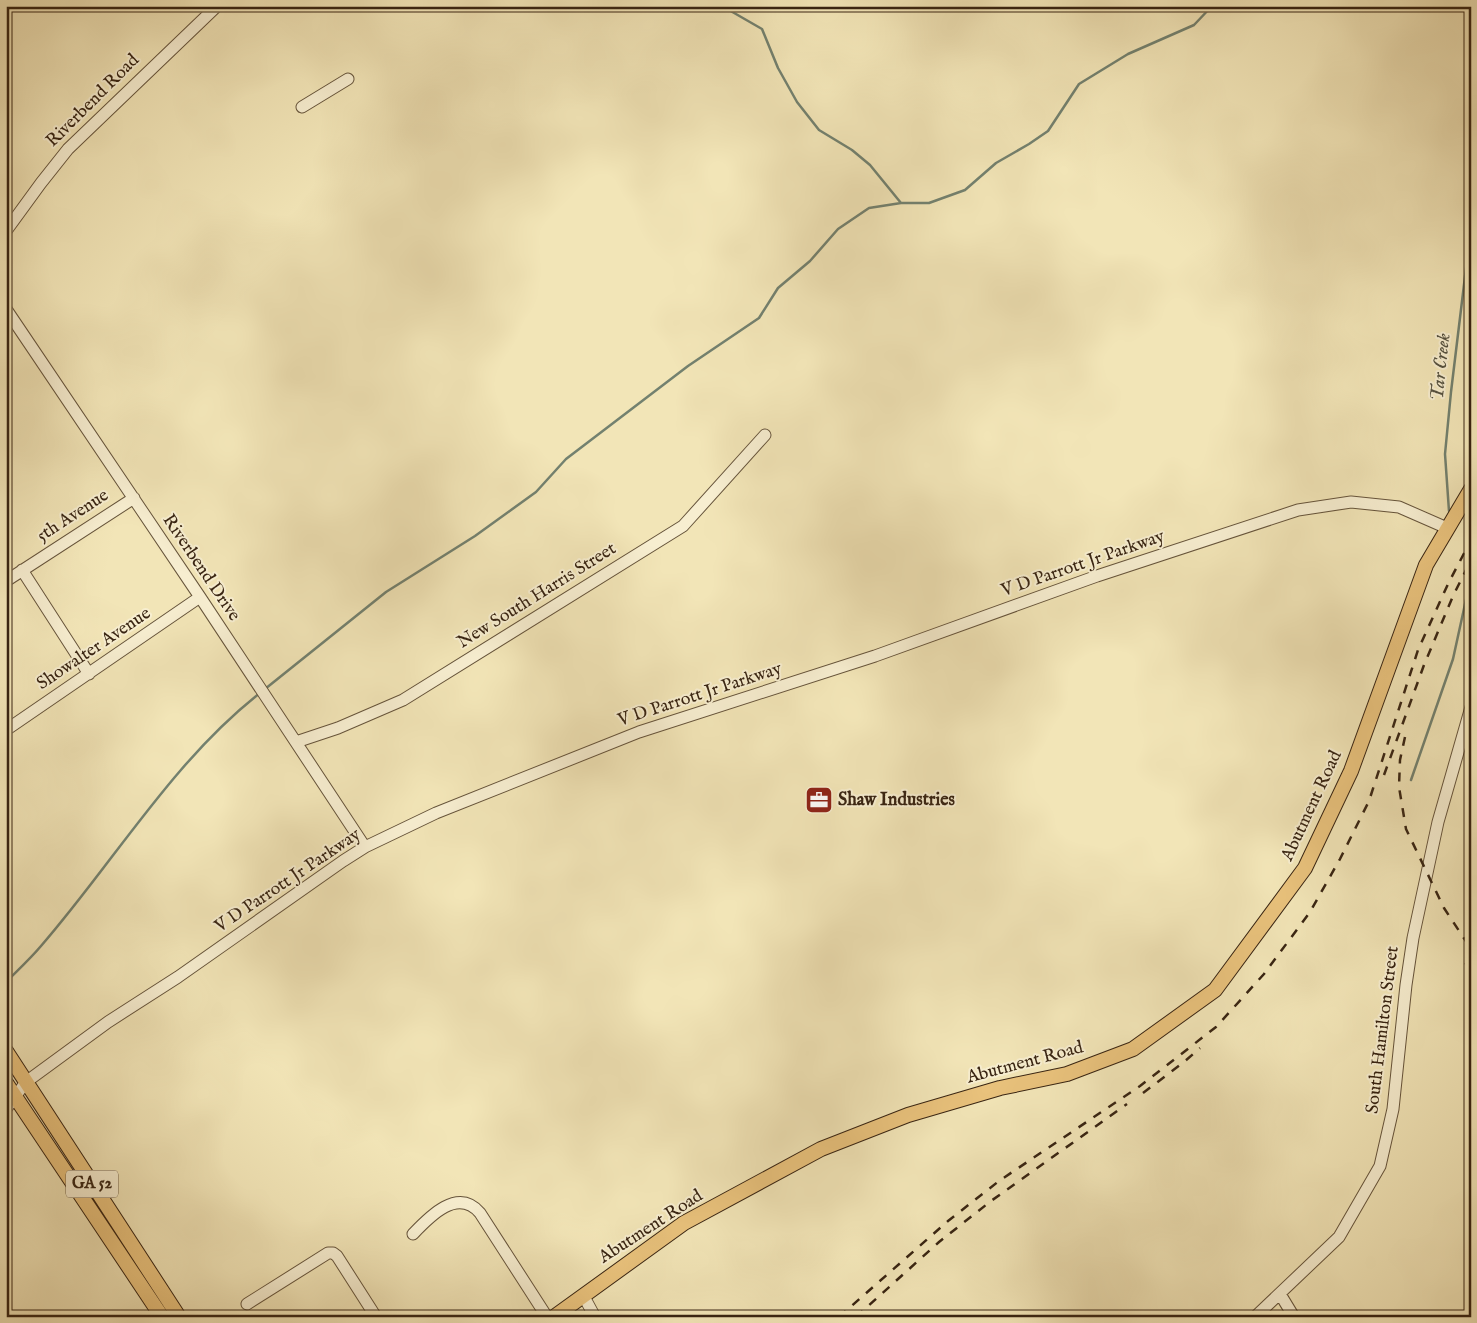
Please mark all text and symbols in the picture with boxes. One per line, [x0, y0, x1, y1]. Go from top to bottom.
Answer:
street label: Riverbend Road [41, 49, 145, 153]
water label: Tar Creek [1426, 332, 1457, 402]
street label: 5th Avenue [33, 484, 113, 548]
street label: Riverbend Drive [157, 510, 245, 626]
street label: V D Parrott Jr Parkway [997, 525, 1168, 603]
street label: New South Harris Street [453, 538, 621, 654]
street label: Showalter Avenue [33, 602, 155, 696]
street label: V D Parrott Jr Parkway [614, 658, 785, 733]
street label: Abutment Road [1276, 747, 1348, 866]
office icon: Shaw Industries [804, 785, 834, 815]
place label: Shaw Industries [838, 789, 955, 812]
street label: V D Parrott Jr Parkway [210, 824, 365, 939]
street label: South Hamilton Street [1361, 945, 1405, 1115]
street label: Abutment Road [963, 1036, 1086, 1090]
road number: GA 52 [66, 1170, 118, 1198]
street label: Abutment Road [594, 1185, 708, 1270]

